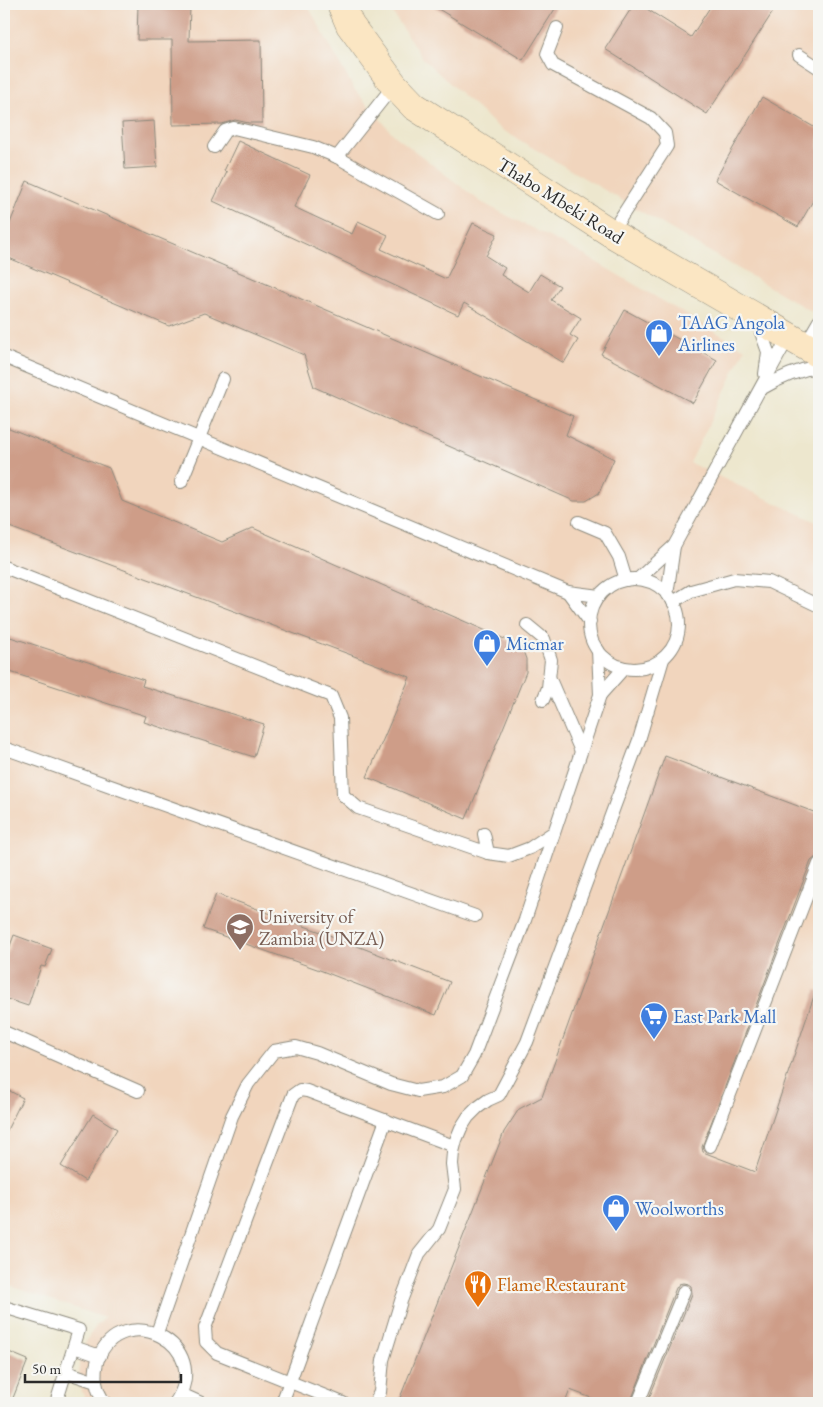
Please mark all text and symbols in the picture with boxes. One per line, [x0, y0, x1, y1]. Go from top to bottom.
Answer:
street label: Thabo Mbeki Road [493, 152, 629, 250]
place label: TAAG Angola Airlines [677, 310, 786, 357]
shop icon: TAAG Angola Airlines [644, 318, 674, 357]
shop icon: Micmar [472, 628, 502, 667]
place label: Micmar [506, 631, 565, 656]
place label: University of Zambia (UNZA) [259, 904, 384, 951]
school or university icon: University of Zambia (UNZA) [225, 912, 255, 951]
supermarket icon: East Park Mall [639, 1001, 669, 1040]
place label: East Park Mall [673, 1004, 777, 1029]
shop icon: Woolworths [601, 1193, 631, 1232]
place label: Woolworths [635, 1196, 724, 1221]
restaurant icon: Flame Restaurant [463, 1269, 493, 1308]
place label: Flame Restaurant [497, 1272, 625, 1297]
scale bar [25, 1352, 181, 1384]
text: 50 m [32, 1359, 61, 1378]

